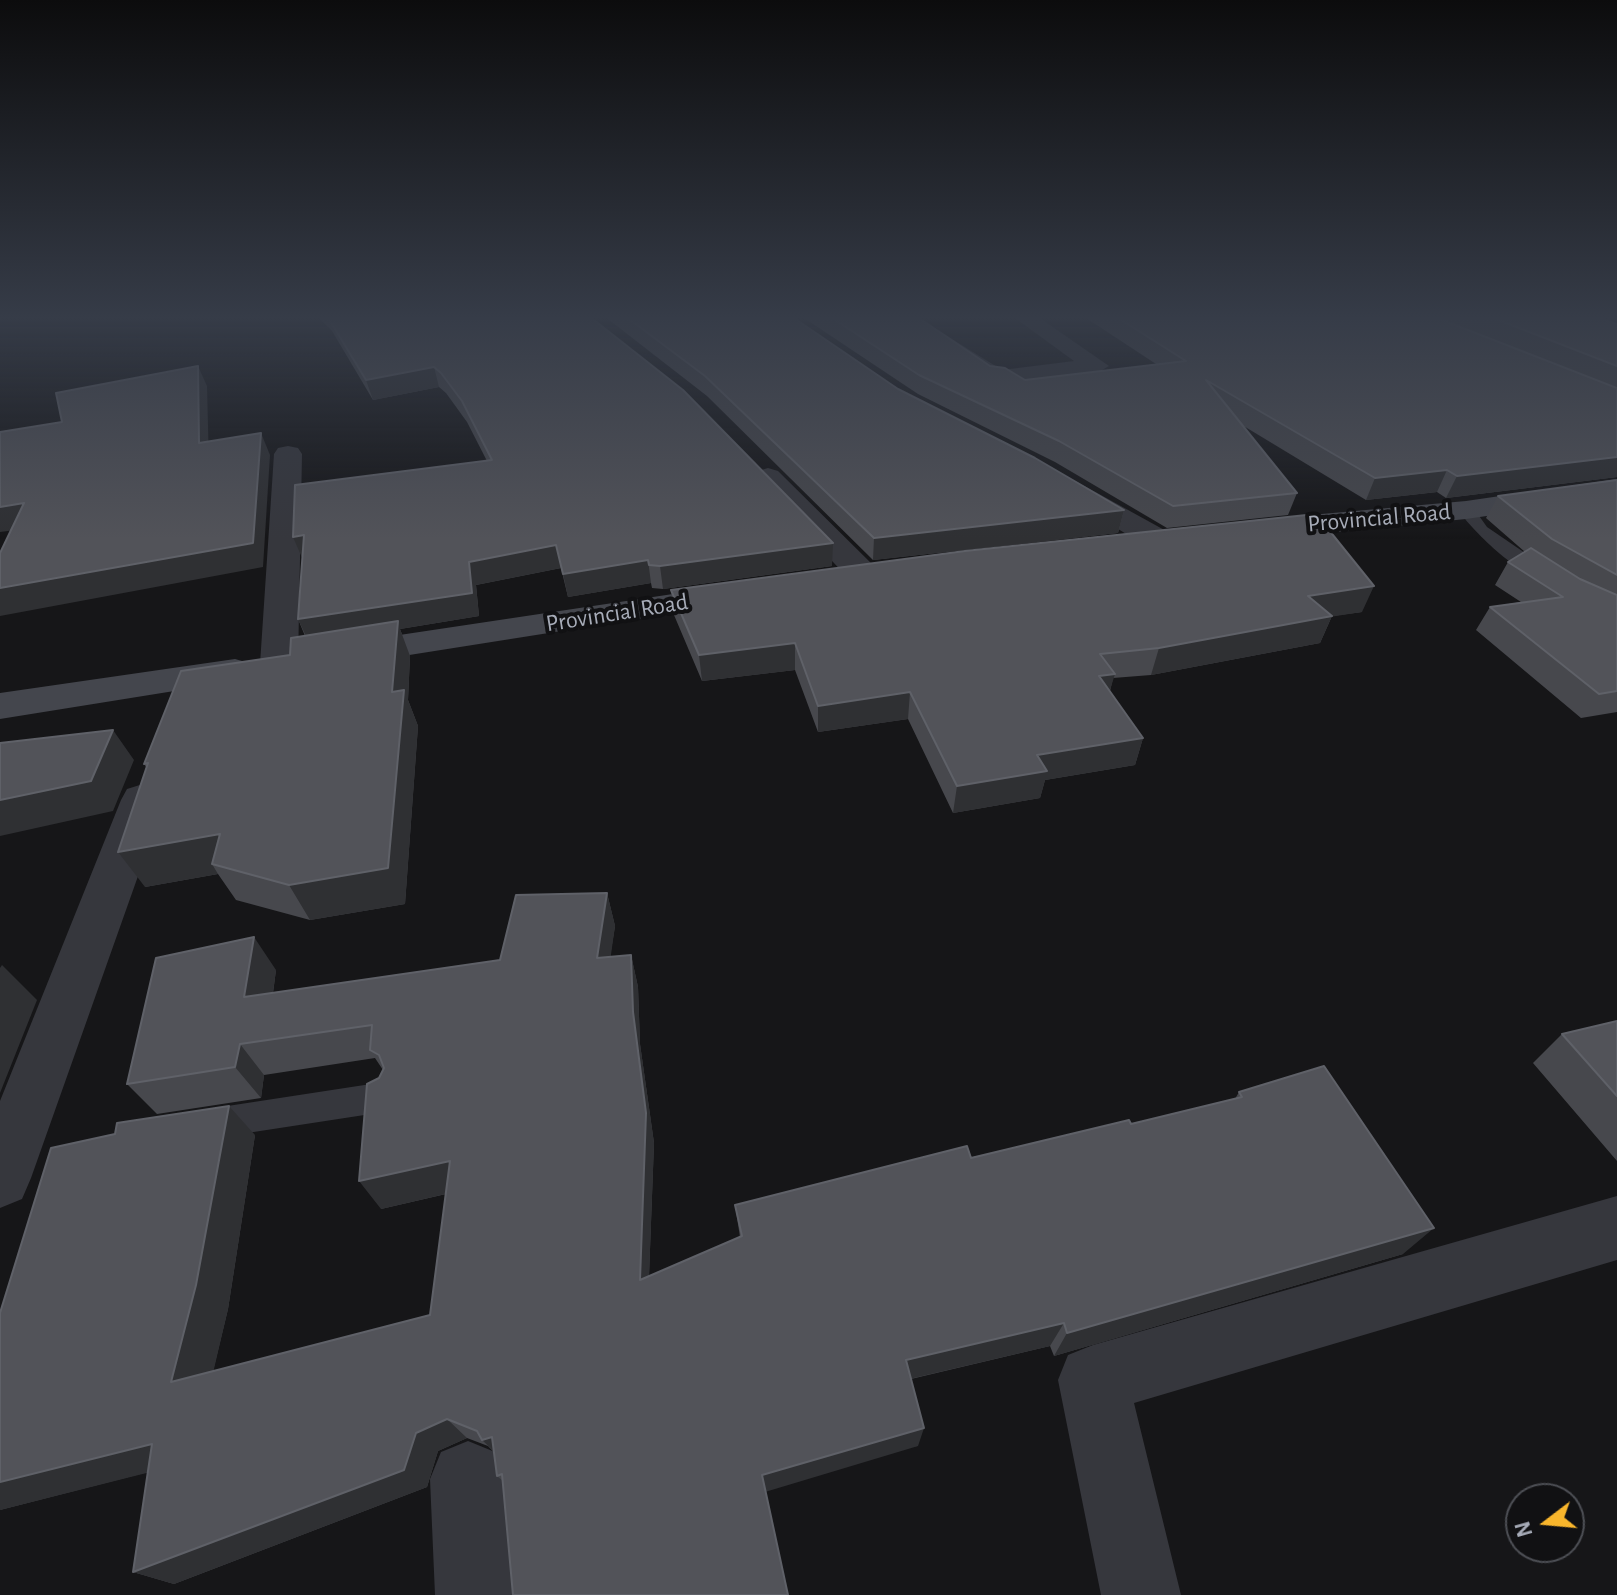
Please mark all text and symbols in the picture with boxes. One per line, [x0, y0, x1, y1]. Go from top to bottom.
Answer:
street label: Provincial Road [1306, 497, 1452, 539]
street label: Provincial Road [544, 588, 690, 638]
north arrow [1505, 1483, 1585, 1563]
text: N [1511, 1519, 1537, 1539]

